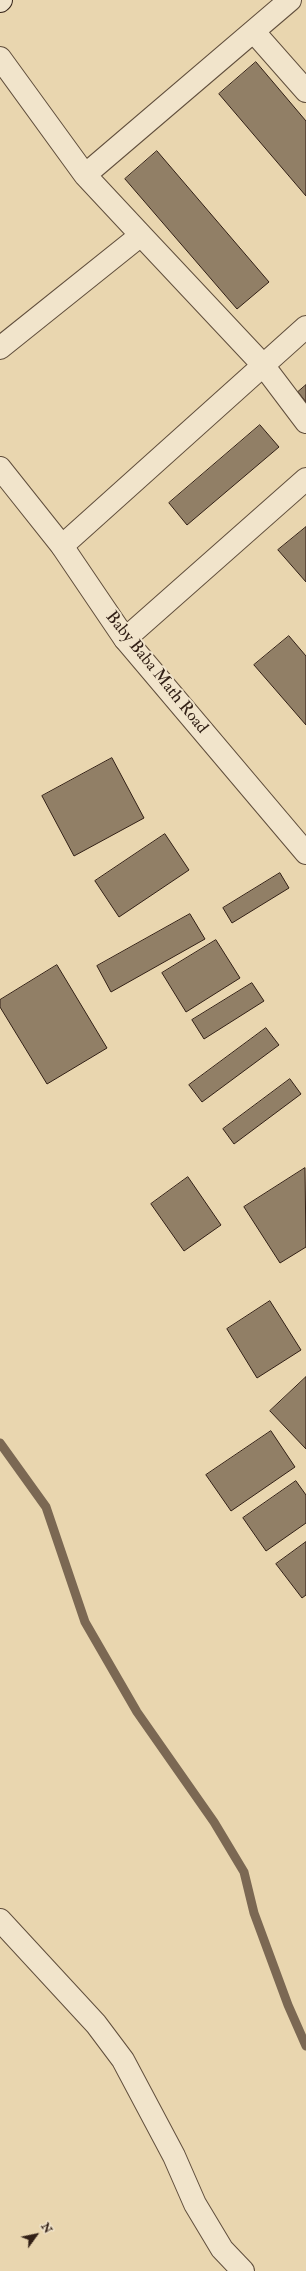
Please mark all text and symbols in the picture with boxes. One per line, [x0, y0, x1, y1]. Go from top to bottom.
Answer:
street label: Baby Baba Math Road [100, 608, 212, 738]
north arrow [16, 2215, 56, 2255]
text: N [38, 2221, 55, 2236]

